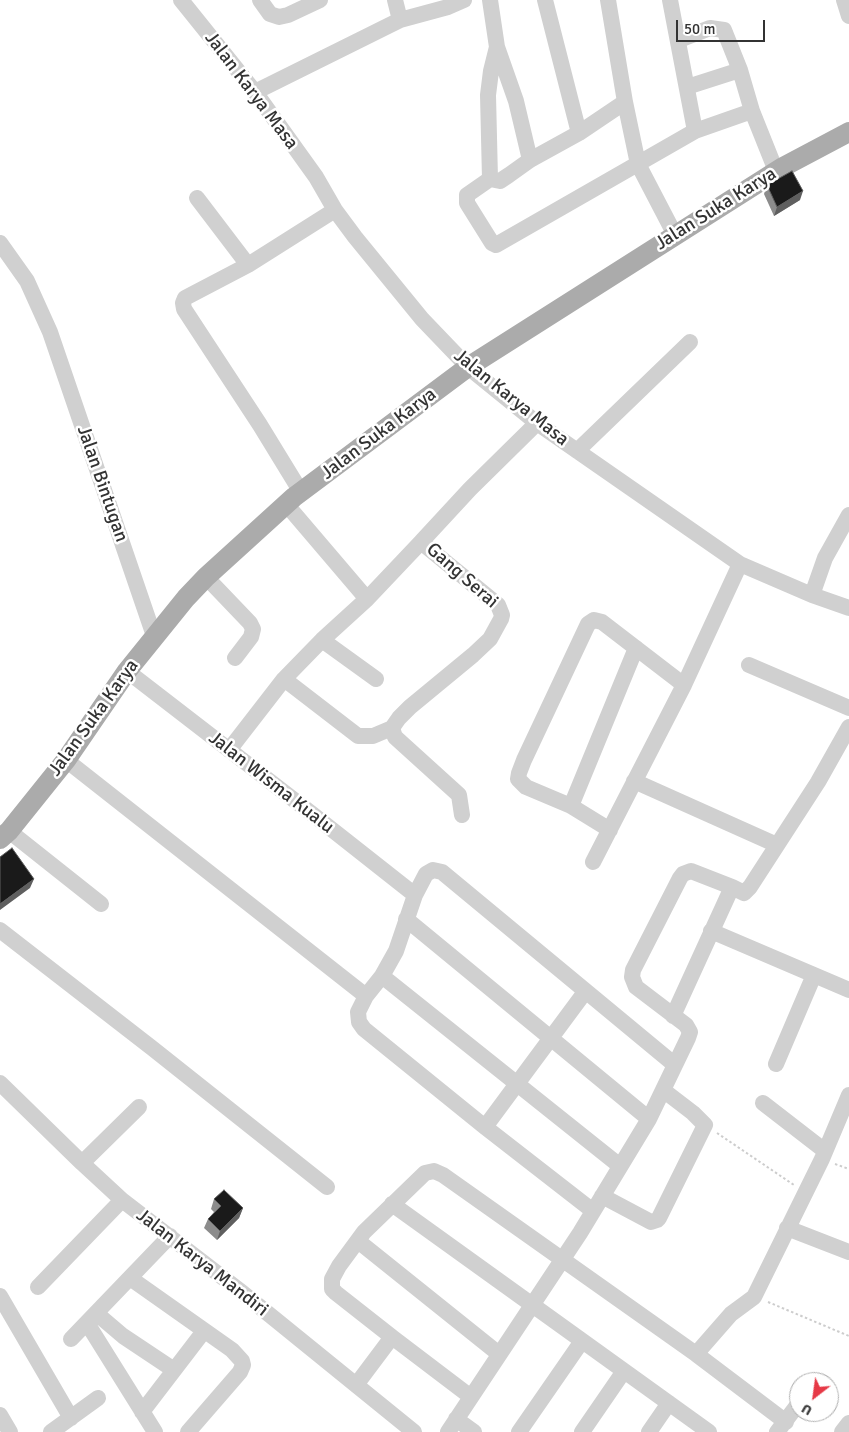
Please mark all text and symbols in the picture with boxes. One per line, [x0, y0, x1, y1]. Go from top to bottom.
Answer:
scale bar [679, 10, 768, 42]
text: 50 m [684, 20, 715, 38]
street label: Jalan Karya Masa [199, 28, 303, 154]
street label: Jalan Suka Karya [651, 163, 781, 255]
street label: Jalan Karya Masa [449, 345, 573, 451]
street label: Jalan Suka Karya [317, 383, 441, 485]
street label: Jalan Bintugan [71, 423, 133, 545]
street label: Gang Serai [421, 538, 503, 614]
street label: Jalan Suka Karya [44, 655, 144, 781]
street label: Jalan Wisma Kualu [204, 727, 338, 839]
street label: Jalan Karya Mandiri [131, 1204, 273, 1322]
north arrow [789, 1372, 839, 1422]
text: U [798, 1400, 815, 1419]

